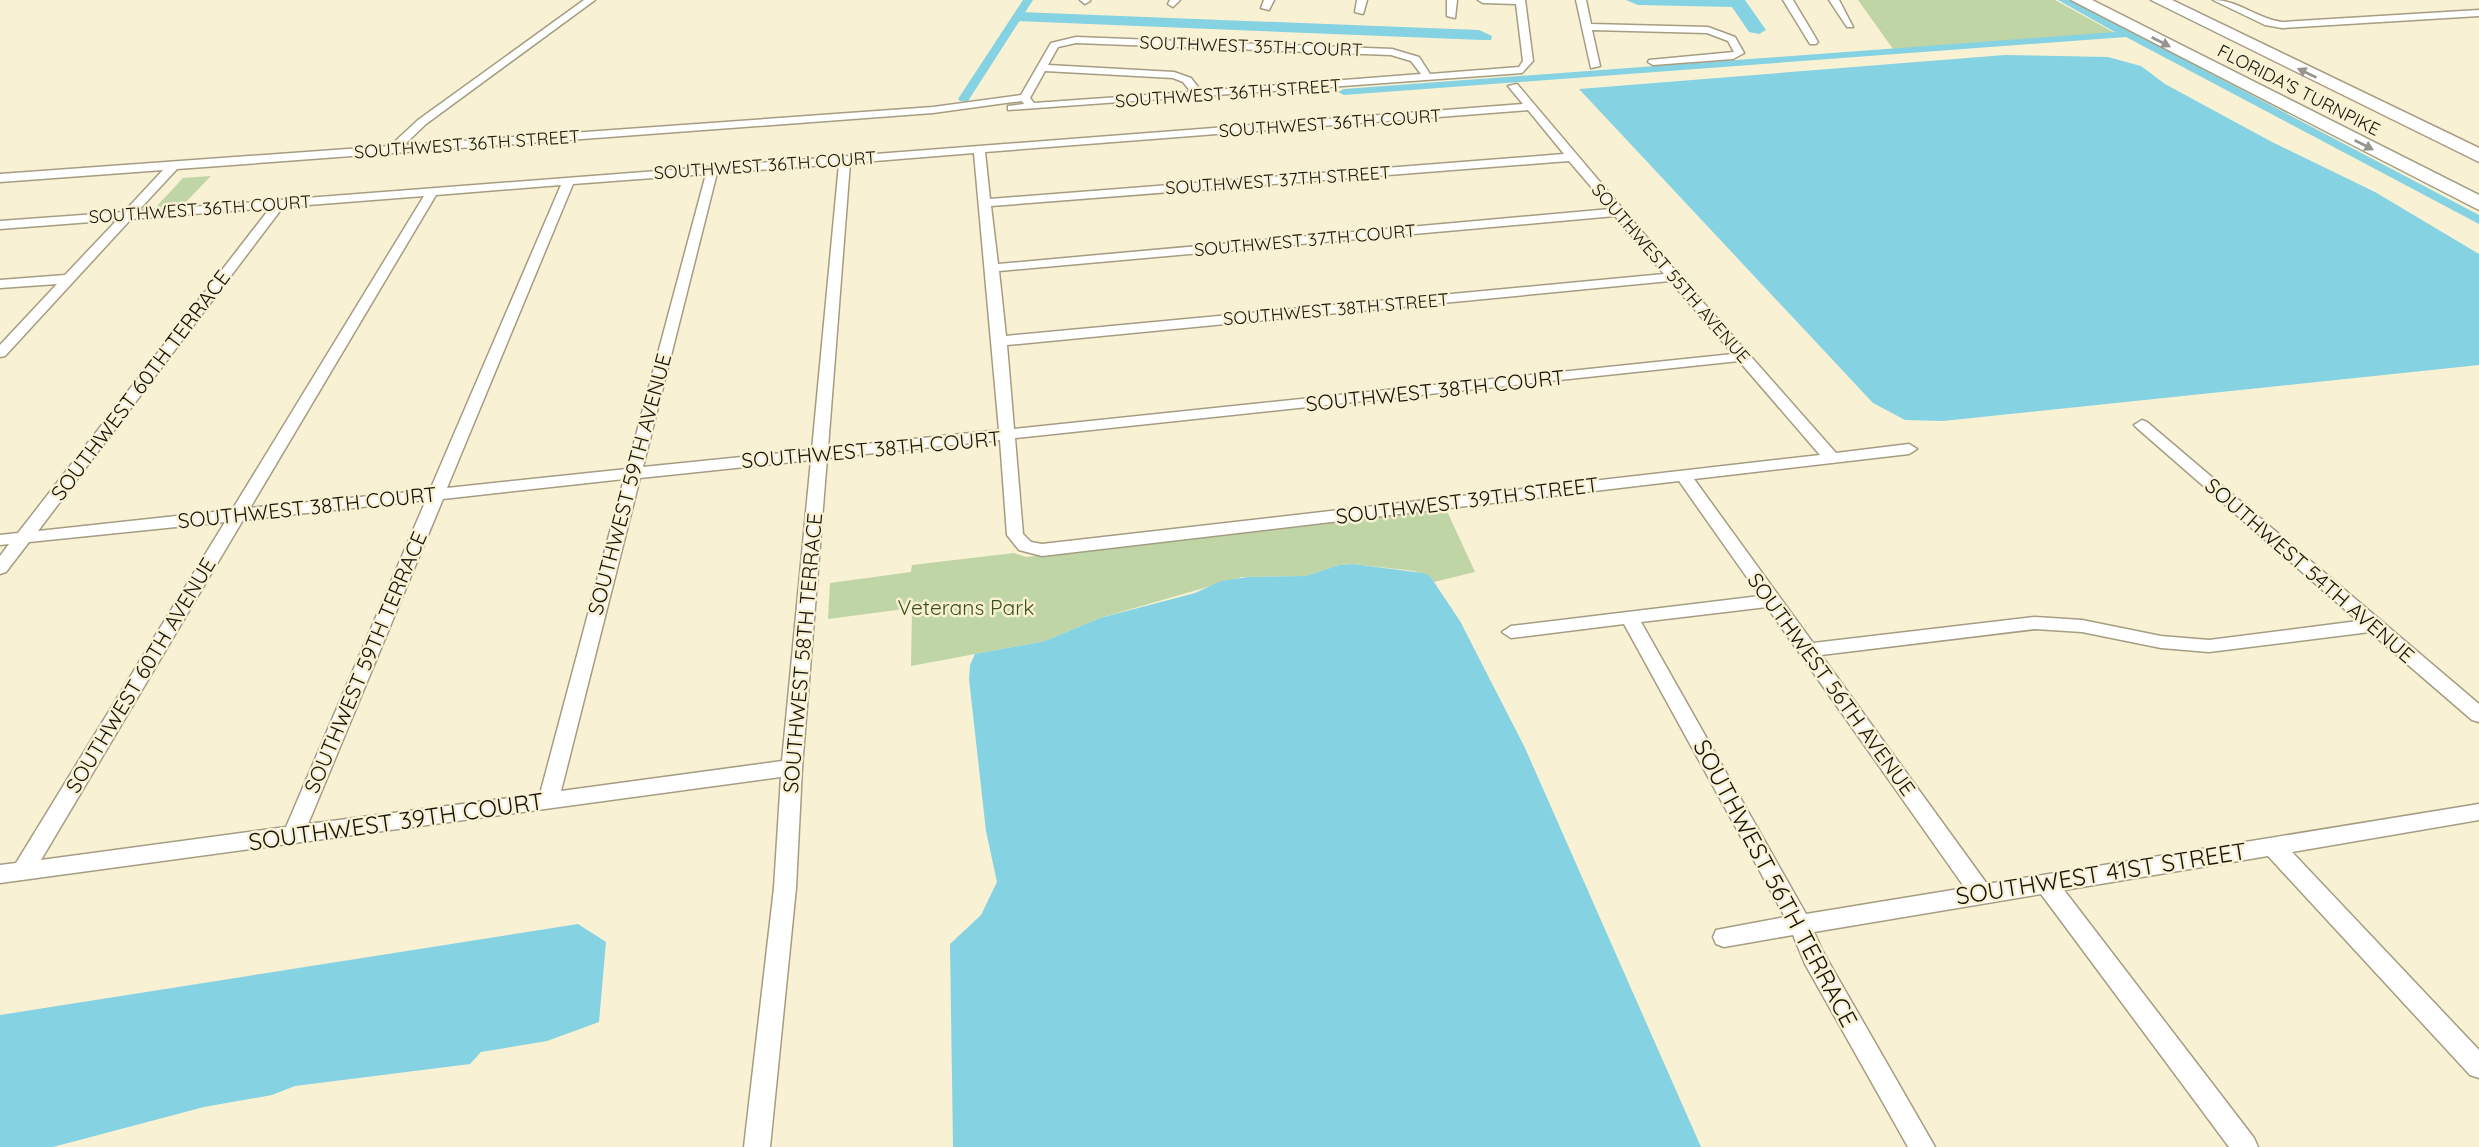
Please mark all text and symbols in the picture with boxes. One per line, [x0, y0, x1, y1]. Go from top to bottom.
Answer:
street label: SOUTHWEST 35TH COURT [1139, 31, 1363, 61]
one-way arrow [2151, 36, 2171, 48]
street label: FLORIDA'S TURNPIKE [2214, 39, 2384, 141]
one-way arrow [2297, 67, 2317, 78]
street label: SOUTHWEST 36TH STREET [1114, 74, 1342, 112]
street label: SOUTHWEST 36TH COURT [1218, 104, 1442, 142]
street label: SOUTHWEST 36TH STREET [353, 125, 581, 163]
one-way arrow [2354, 139, 2374, 151]
street label: SOUTHWEST 36TH COURT [653, 146, 877, 184]
street label: SOUTHWEST 37TH STREET [1165, 161, 1392, 199]
street label: SOUTHWEST 55TH AVENUE [1587, 178, 1755, 368]
street label: SOUTHWEST 36TH COURT [88, 190, 312, 228]
street label: SOUTHWEST 37TH COURT [1193, 219, 1417, 261]
street label: SOUTHWEST 60TH TERRACE [45, 265, 235, 505]
street label: SOUTHWEST 38TH STREET [1222, 288, 1450, 330]
street label: SOUTHWEST 59TH AVENUE [582, 350, 676, 618]
street label: SOUTHWEST 38TH COURT [1304, 363, 1566, 417]
street label: SOUTHWEST 38TH COURT [740, 425, 1002, 473]
street label: SOUTHWEST 39TH STREET [1334, 471, 1600, 529]
street label: SOUTHWEST 54TH AVENUE [2200, 472, 2420, 668]
street label: SOUTHWEST 38TH COURT [176, 480, 438, 534]
street label: SOUTHWEST 58TH TERRACE [777, 512, 827, 794]
street label: SOUTHWEST 59TH TERRACE [298, 527, 432, 797]
street label: SOUTHWEST 60TH AVENUE [59, 553, 221, 797]
street label: SOUTHWEST 56TH AVENUE [1742, 567, 1922, 801]
park label: Veterans Park [898, 594, 1034, 620]
street label: SOUTHWEST 56TH TERRACE [1687, 734, 1865, 1032]
street label: SOUTHWEST 39TH COURT [246, 785, 546, 857]
street label: SOUTHWEST 41ST STREET [1954, 835, 2248, 911]

